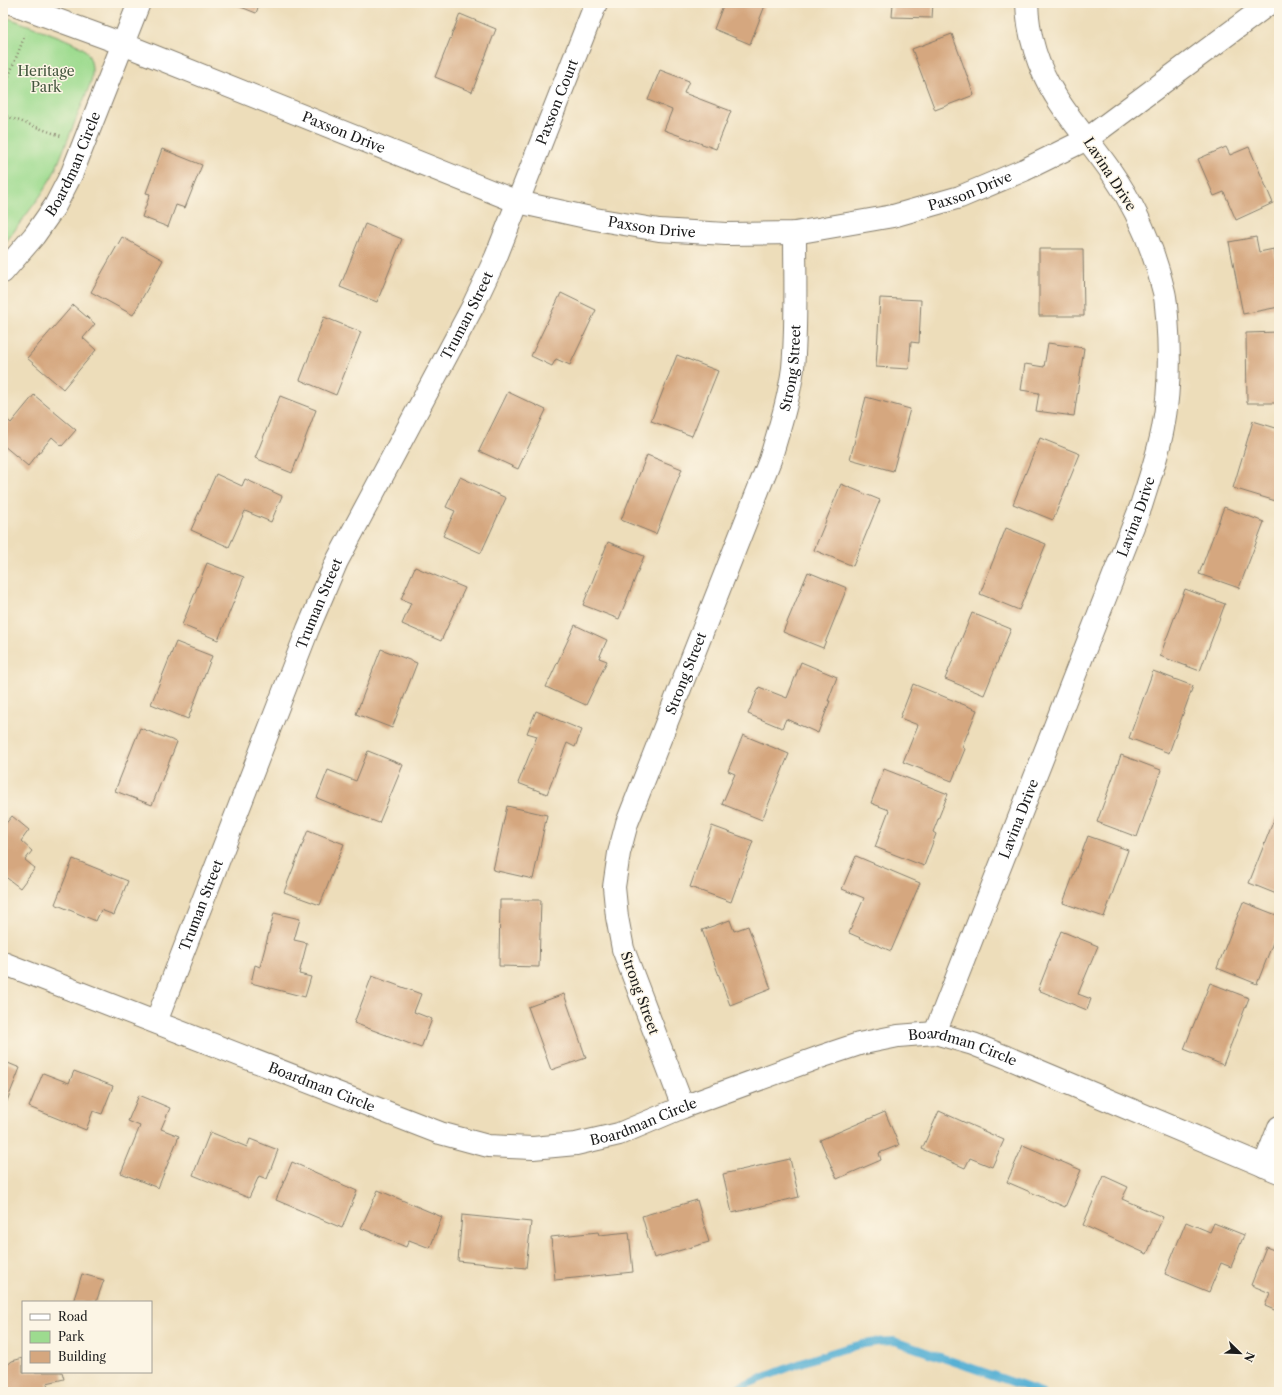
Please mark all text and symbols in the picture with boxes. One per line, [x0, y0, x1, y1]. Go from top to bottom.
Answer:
street label: Paxson Court [532, 56, 582, 147]
park label: Heritage Park [17, 62, 75, 96]
street label: Paxson Drive [299, 108, 388, 157]
street label: Boardman Circle [42, 109, 104, 220]
street label: Lavina Drive [1080, 134, 1141, 214]
street label: Paxson Drive [926, 167, 1015, 215]
street label: Paxson Drive [607, 212, 696, 241]
street label: Truman Street [437, 269, 497, 363]
street label: Strong Street [776, 324, 804, 413]
street label: Lavina Drive [1113, 474, 1159, 559]
street label: Truman Street [292, 555, 346, 652]
street label: Strong Street [662, 629, 710, 717]
street label: Lavina Drive [995, 776, 1042, 861]
street label: Truman Street [175, 857, 227, 954]
street label: Strong Street [617, 949, 663, 1037]
street label: Boardman Circle [907, 1024, 1020, 1070]
street label: Boardman Circle [266, 1058, 378, 1116]
street label: Boardman Circle [588, 1094, 699, 1149]
legend [22, 1301, 152, 1373]
text: Road [58, 1309, 88, 1324]
text: Park [58, 1329, 85, 1344]
north arrow [1220, 1333, 1260, 1373]
text: Building [58, 1349, 106, 1364]
text: N [1241, 1350, 1258, 1364]

